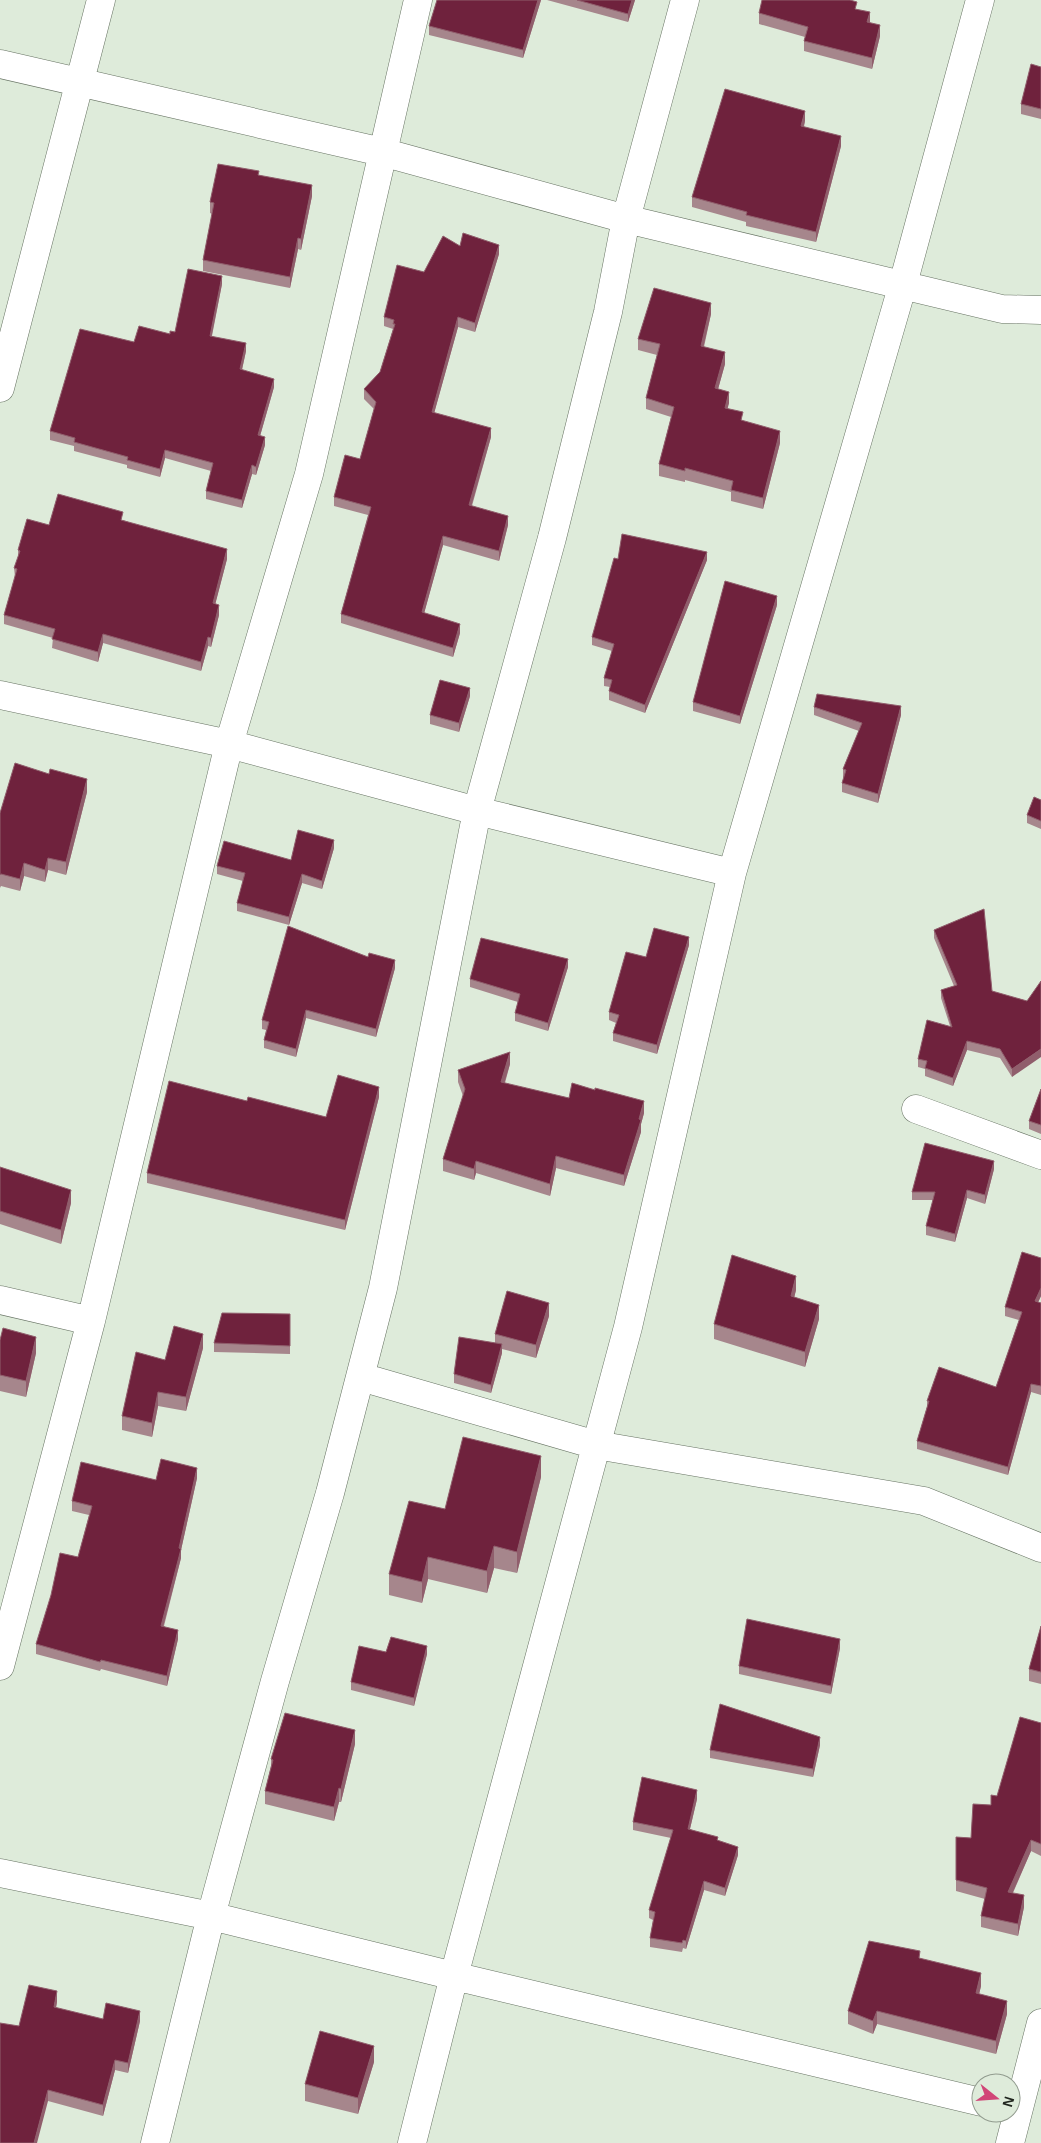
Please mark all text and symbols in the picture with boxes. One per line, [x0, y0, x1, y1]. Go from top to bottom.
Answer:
north arrow [971, 2073, 1021, 2123]
text: N [999, 2095, 1018, 2109]

